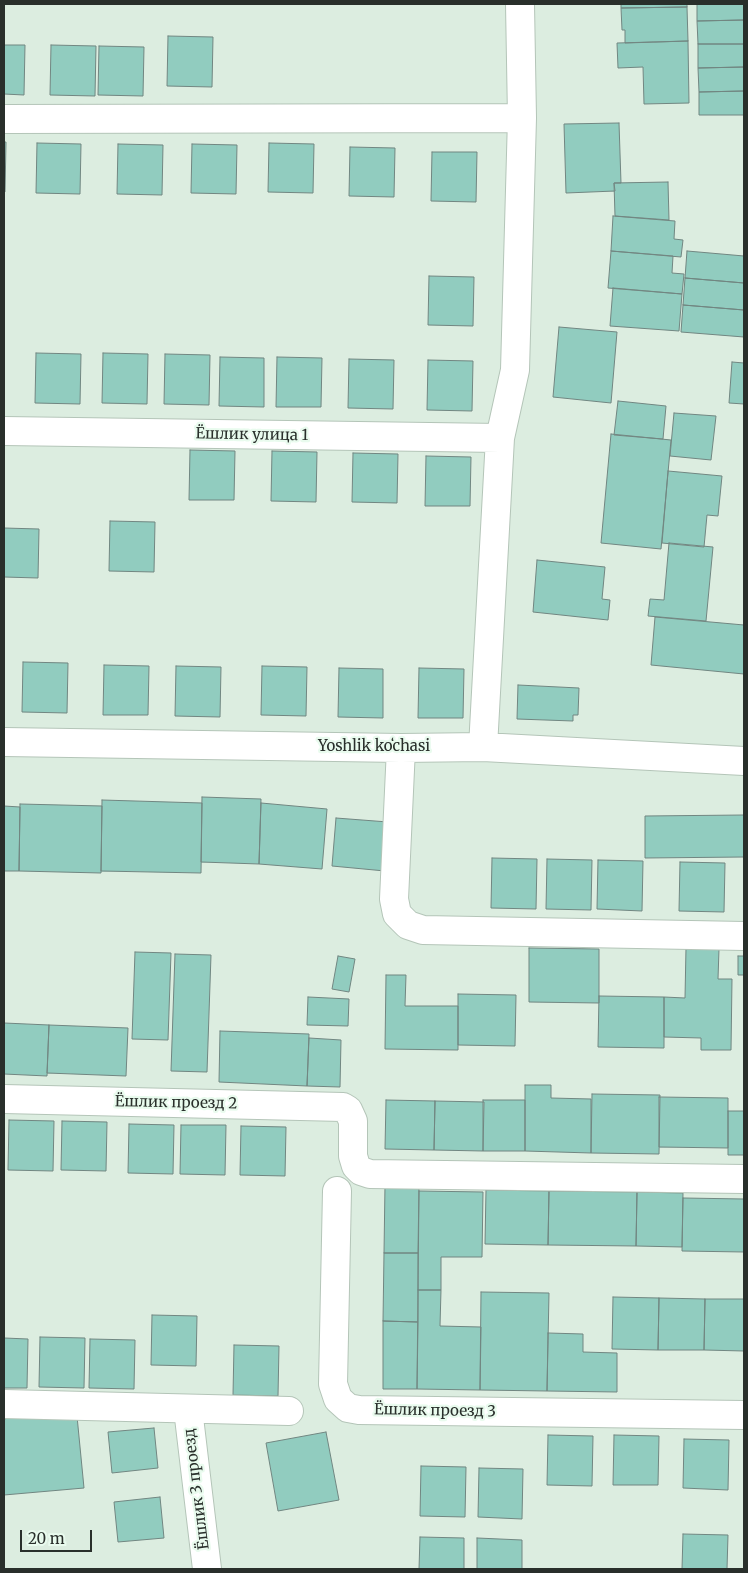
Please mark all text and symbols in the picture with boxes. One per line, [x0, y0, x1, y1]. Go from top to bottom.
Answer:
street label: Ёшлик улица 1 [196, 425, 308, 445]
street label: Yoshlik koʻchasi [318, 738, 430, 756]
street label: Ёшлик проезд 2 [115, 1093, 237, 1113]
street label: Ёшлик проезд 3 [374, 1401, 496, 1421]
street label: Ёшлик 3 проезд [181, 1427, 213, 1551]
scale bar [22, 1520, 95, 1552]
text: 20 m [28, 1529, 65, 1548]

